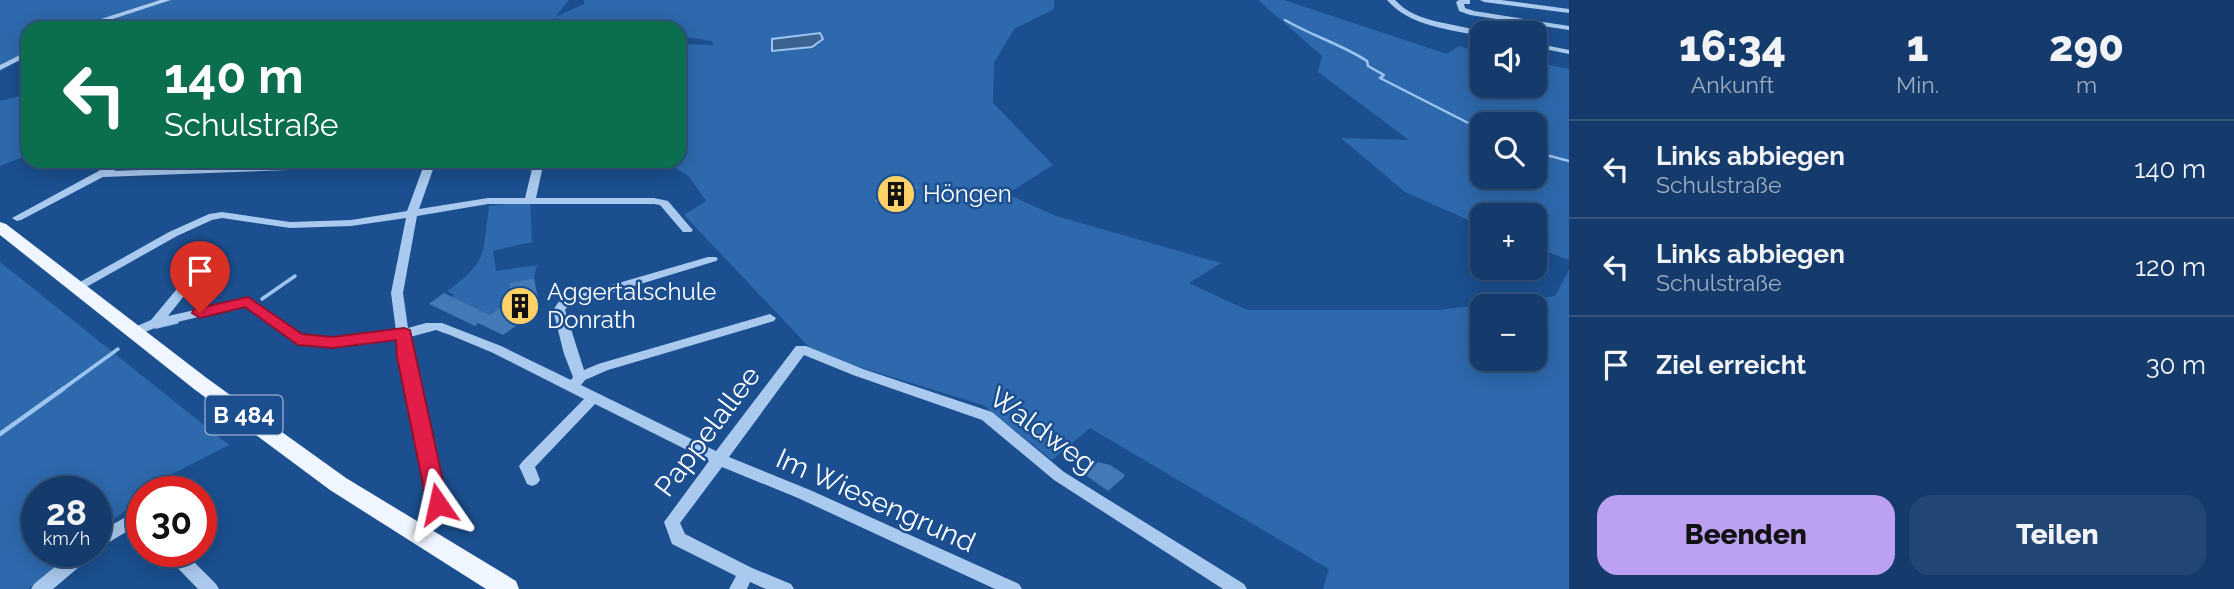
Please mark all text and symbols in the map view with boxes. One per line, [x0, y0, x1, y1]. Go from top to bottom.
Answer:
map controls [1470, 21, 1547, 371]
button: sound [1470, 21, 1547, 98]
text: 16:34 [1679, 22, 1786, 71]
text: 1 [1907, 22, 1928, 71]
text: 290 [2049, 22, 2124, 71]
text: 140 m [164, 47, 304, 104]
icon: left [49, 49, 140, 140]
text: Ankunft [1691, 71, 1774, 98]
text: Min. [1896, 71, 1939, 98]
text: m [2076, 71, 2097, 98]
text: Schulstraße [164, 106, 339, 143]
button: search [1470, 112, 1547, 189]
text: Links abbiegen [1656, 141, 1845, 171]
icon: left [1597, 150, 1635, 188]
text: 140 m [2134, 154, 2206, 184]
text: Schulstraße [1656, 171, 1781, 198]
building icon: Höngen [875, 173, 917, 215]
place label: Höngen [923, 179, 1012, 208]
button: + [1470, 203, 1547, 280]
text: Links abbiegen [1656, 239, 1845, 269]
pin [170, 241, 230, 313]
icon: left [1597, 248, 1635, 286]
icon: arrive [181, 252, 219, 290]
text: 120 m [2135, 252, 2206, 282]
text: Schulstraße [1656, 269, 1781, 296]
place label: Aggertalschule Donrath [547, 277, 716, 334]
building icon: Aggertalschule Donrath [499, 285, 541, 327]
button: − [1470, 294, 1547, 371]
icon: arrive [1597, 346, 1635, 384]
text: Ziel erreicht [1656, 350, 1806, 380]
text: 30 m [2146, 350, 2206, 380]
street label: Pappelallee [648, 360, 767, 503]
street label: Waldweg [983, 381, 1103, 480]
road number: B 484 [205, 396, 282, 434]
street label: Im Wiesengrund [771, 442, 980, 559]
position arrow [401, 467, 475, 541]
speed limit sign: 30 [126, 476, 217, 567]
text: 28 [46, 492, 87, 533]
button: Beenden [1597, 495, 1895, 575]
button: Teilen [1909, 495, 2206, 575]
text: km/h [43, 528, 90, 549]

